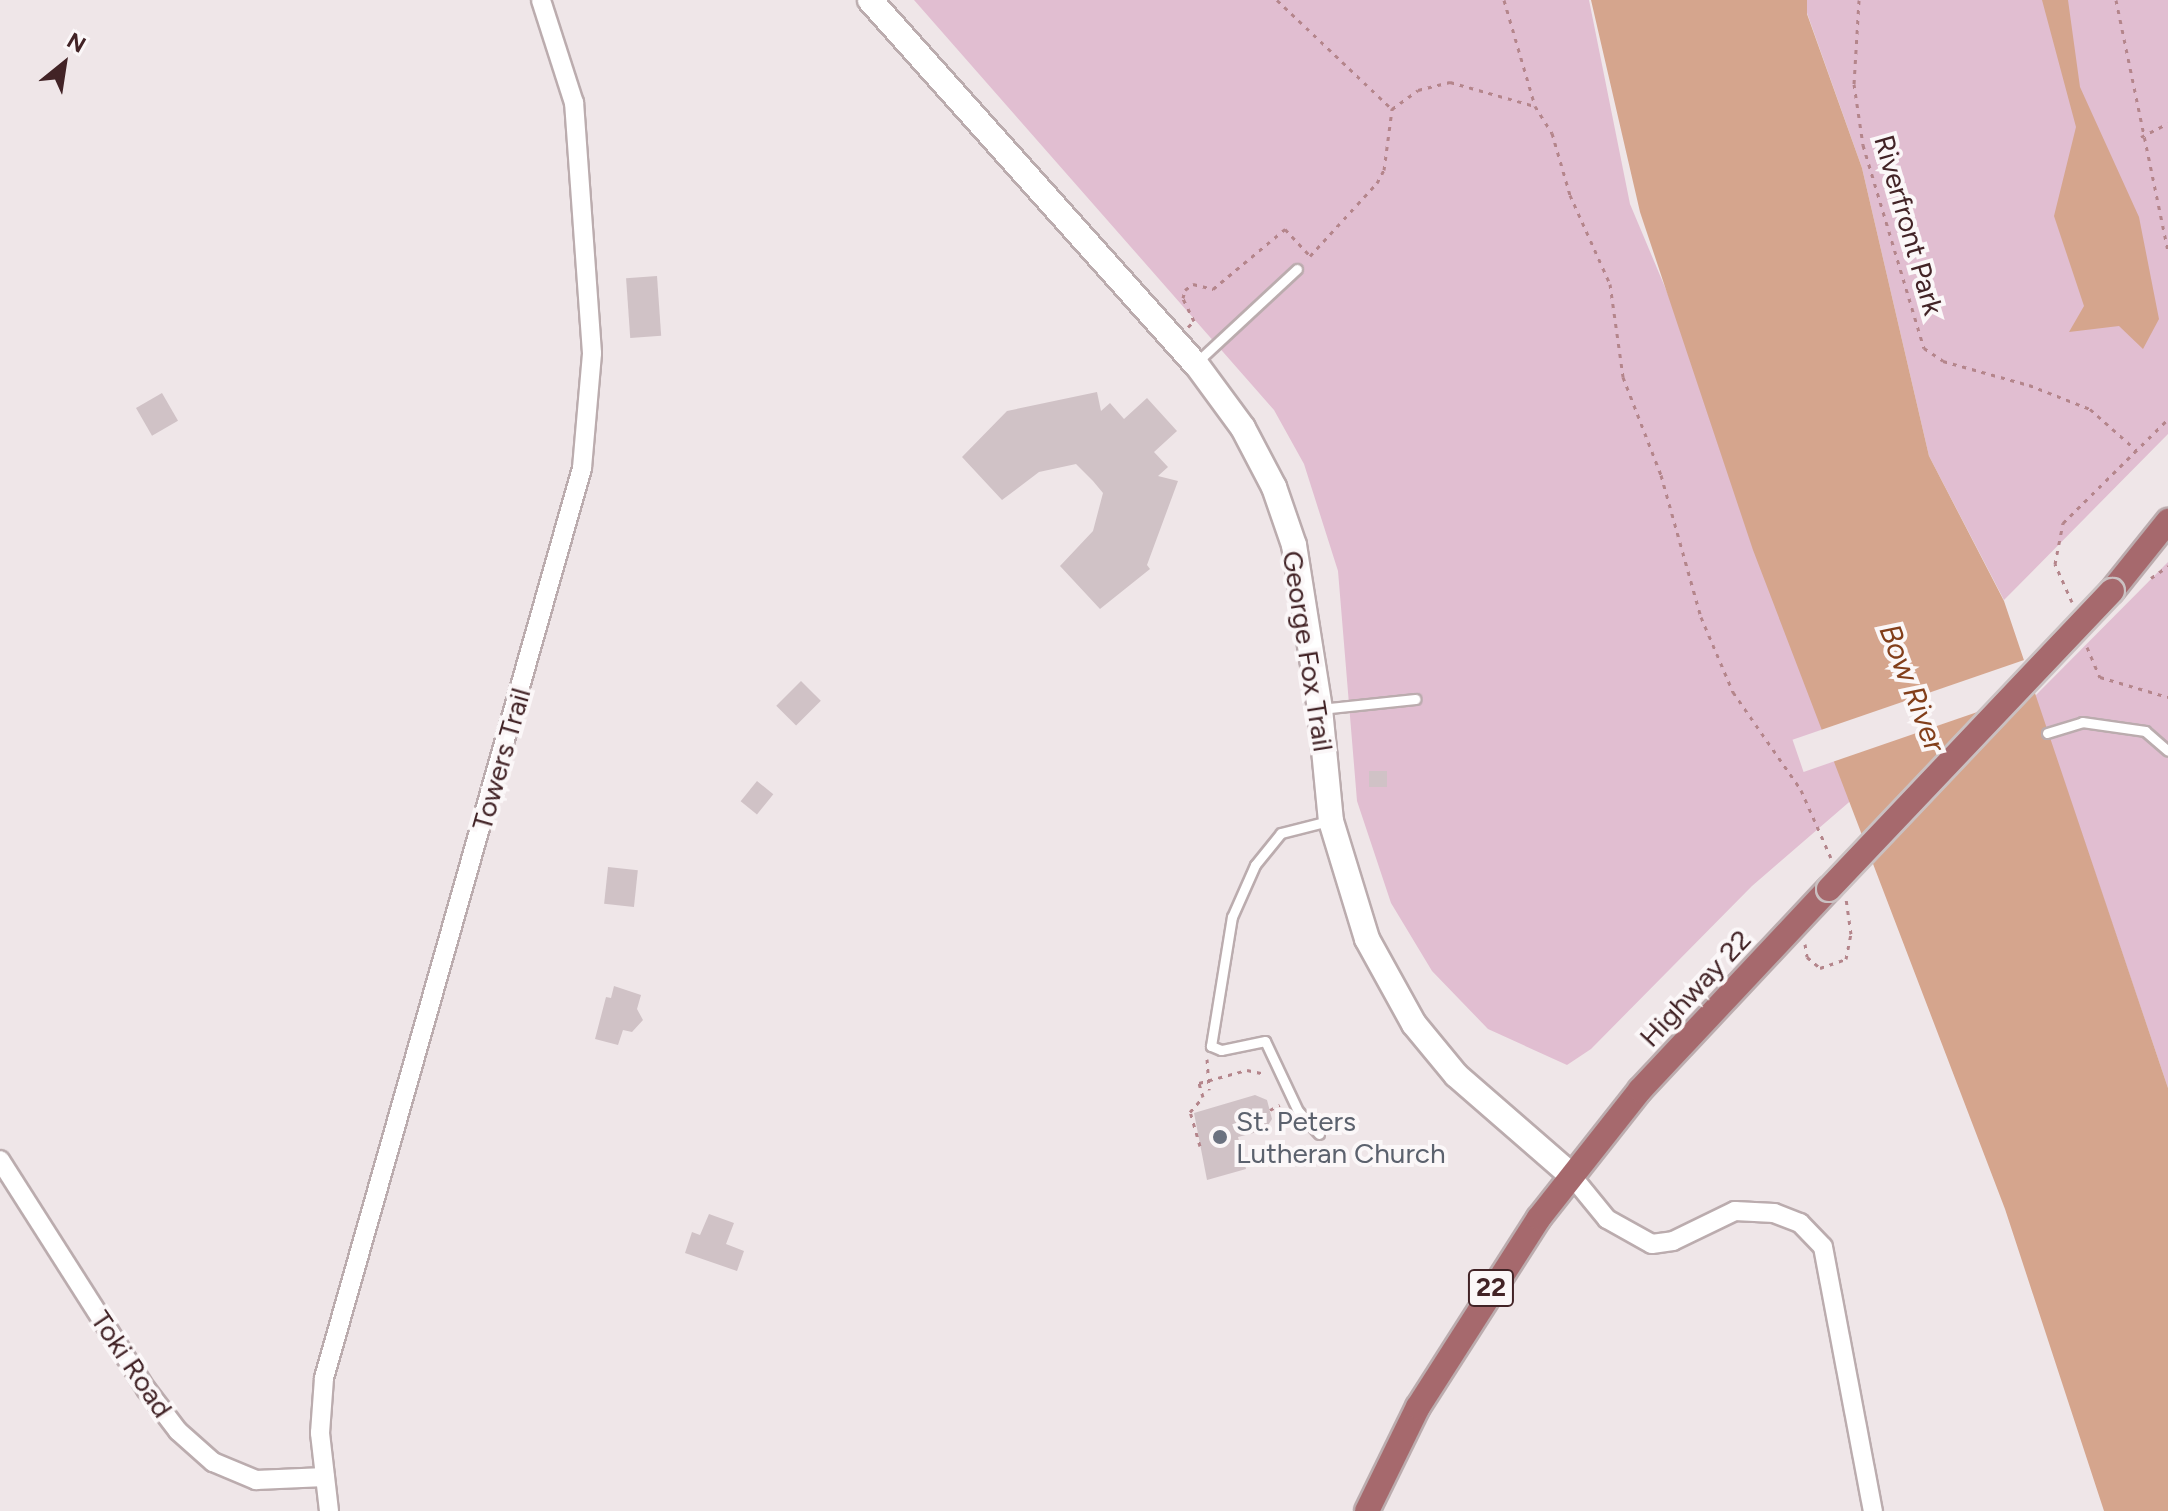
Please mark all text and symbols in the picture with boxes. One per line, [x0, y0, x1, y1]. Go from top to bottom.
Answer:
north arrow [24, 24, 104, 104]
text: N [62, 27, 90, 59]
street label: Riverfront Park [1867, 131, 1951, 319]
street label: George Fox Trail [1276, 548, 1340, 754]
water label: Bow River [1871, 619, 1953, 757]
street label: Towers Trail [465, 684, 537, 834]
street label: Highway 22 [1632, 922, 1758, 1054]
place label: St. Peters Lutheran Church [1236, 1104, 1446, 1170]
marker: St. Peters Lutheran Church [1211, 1128, 1229, 1146]
road number: 22 [1467, 1266, 1515, 1310]
street label: Toki Road [84, 1304, 180, 1424]

